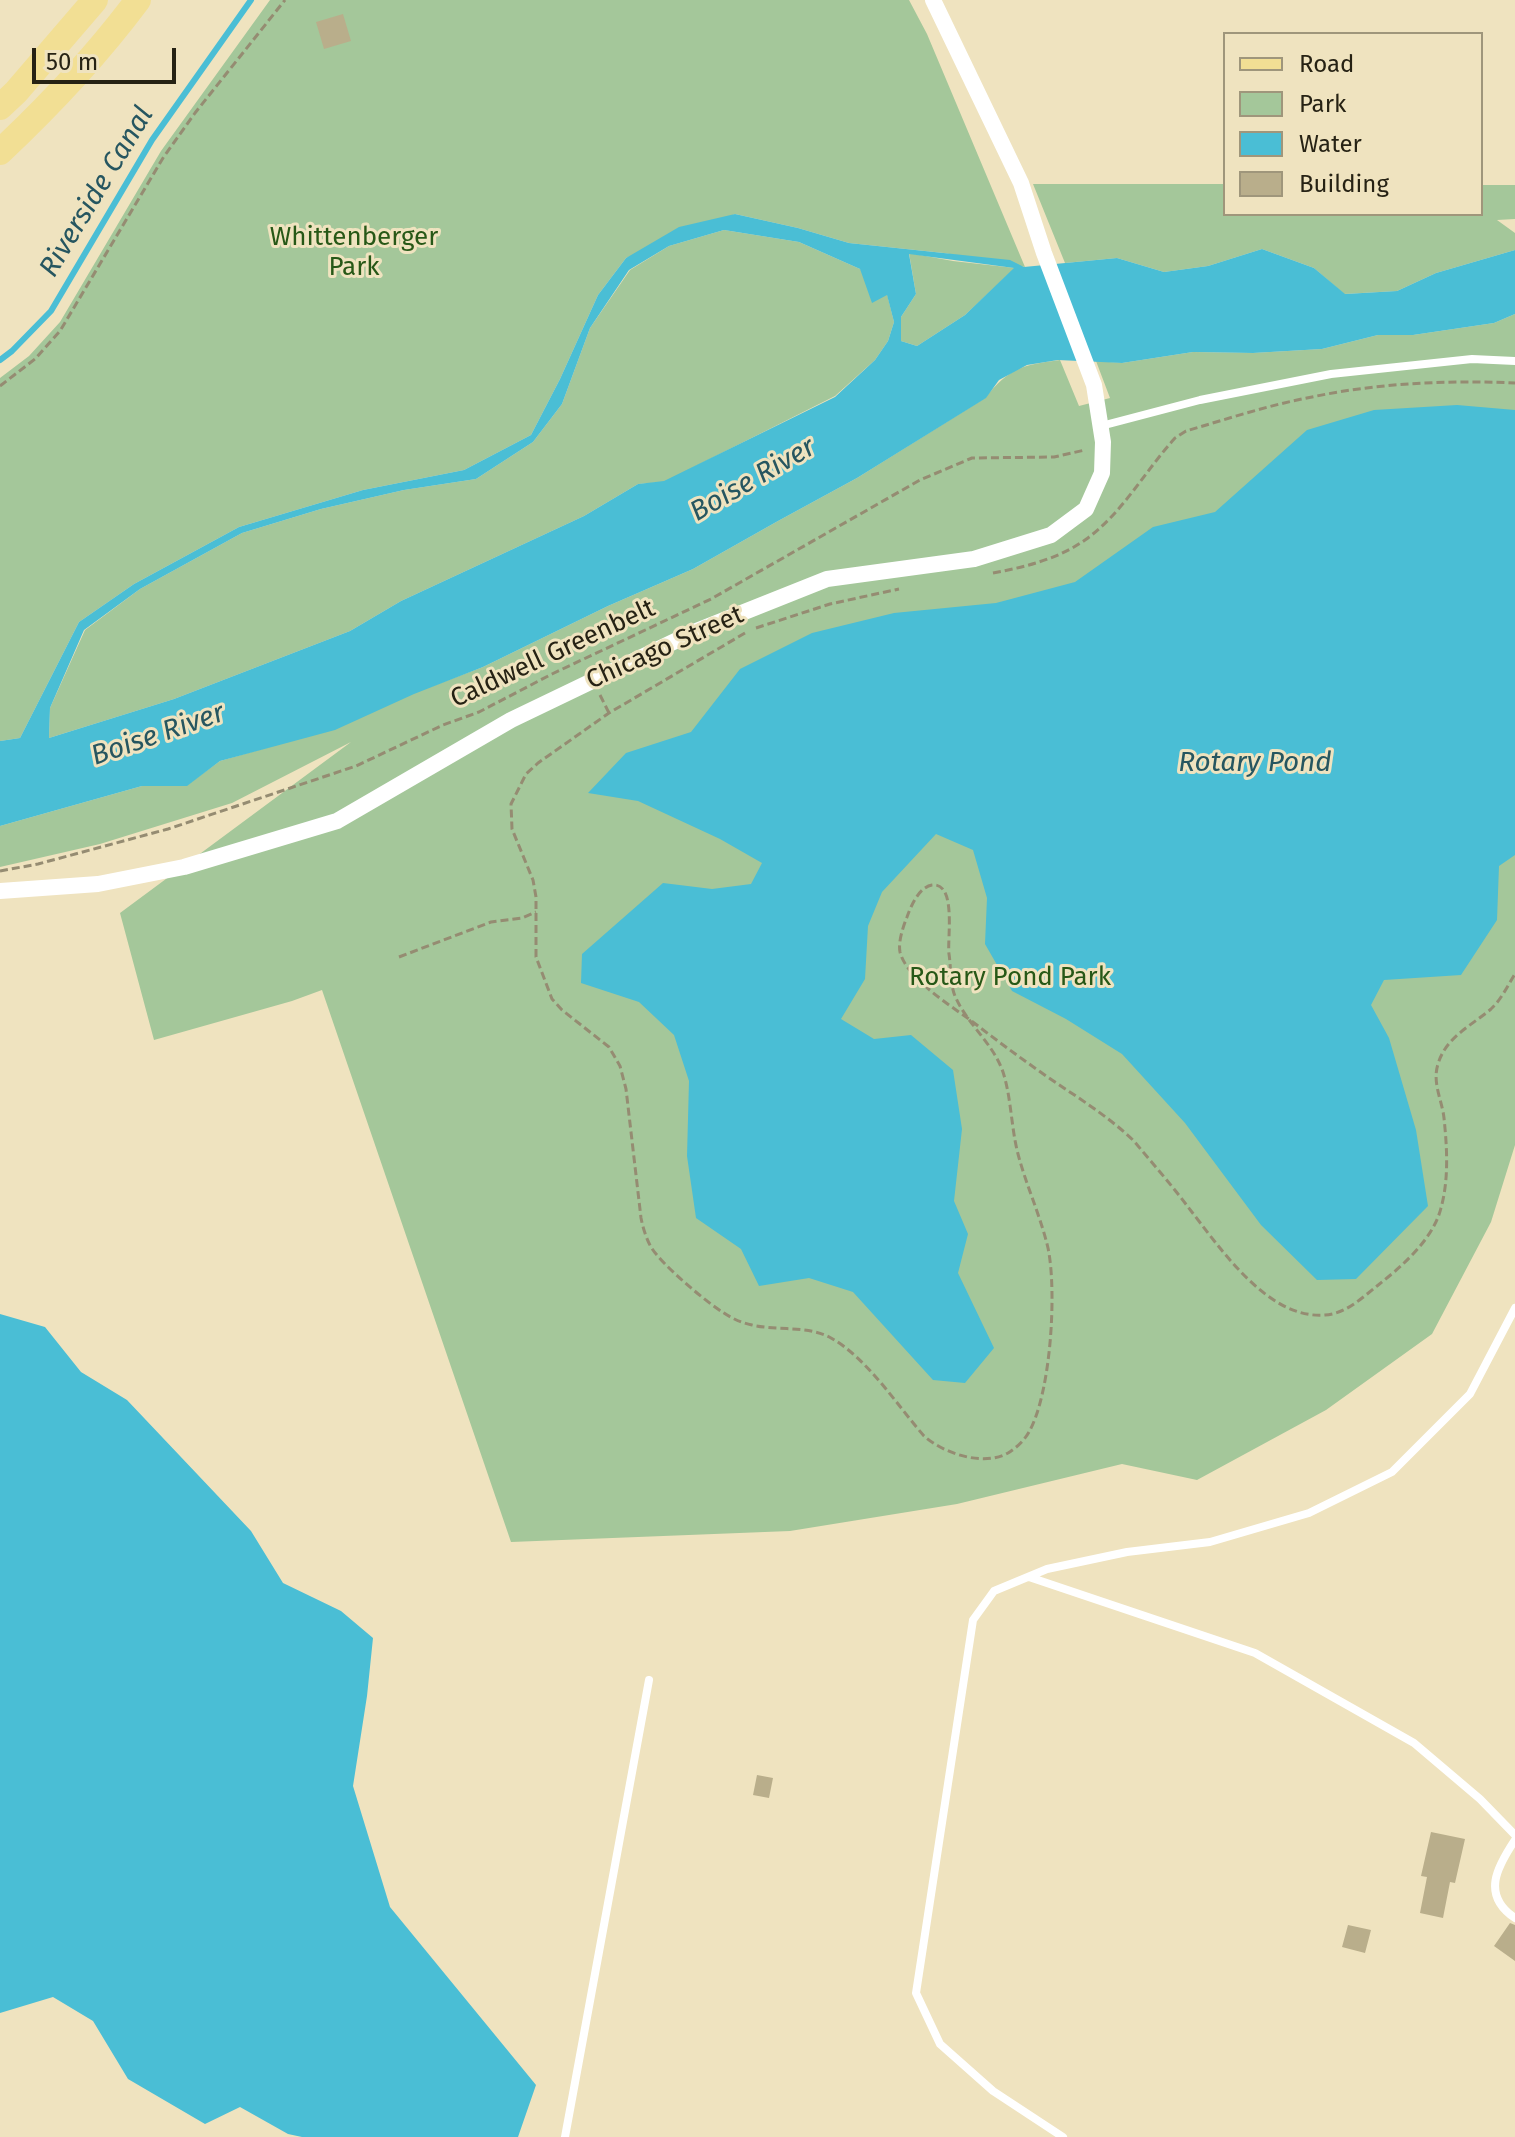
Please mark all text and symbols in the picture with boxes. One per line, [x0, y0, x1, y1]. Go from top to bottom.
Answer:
scale bar [36, 32, 180, 82]
legend [1223, 32, 1483, 216]
text: 50 m [46, 48, 98, 76]
text: Road [1299, 50, 1354, 78]
text: Park [1299, 90, 1346, 118]
water label: Riverside Canal [33, 101, 161, 283]
text: Water [1299, 130, 1362, 158]
text: Building [1299, 170, 1389, 198]
park label: Whittenberger Park [270, 222, 438, 284]
water label: Boise River [685, 431, 821, 529]
street label: Caldwell Greenbelt [446, 593, 660, 715]
street label: Chicago Street [582, 599, 748, 697]
water label: Boise River [87, 697, 229, 773]
water label: Rotary Pond [1178, 746, 1332, 780]
park label: Rotary Pond Park [909, 962, 1111, 994]

